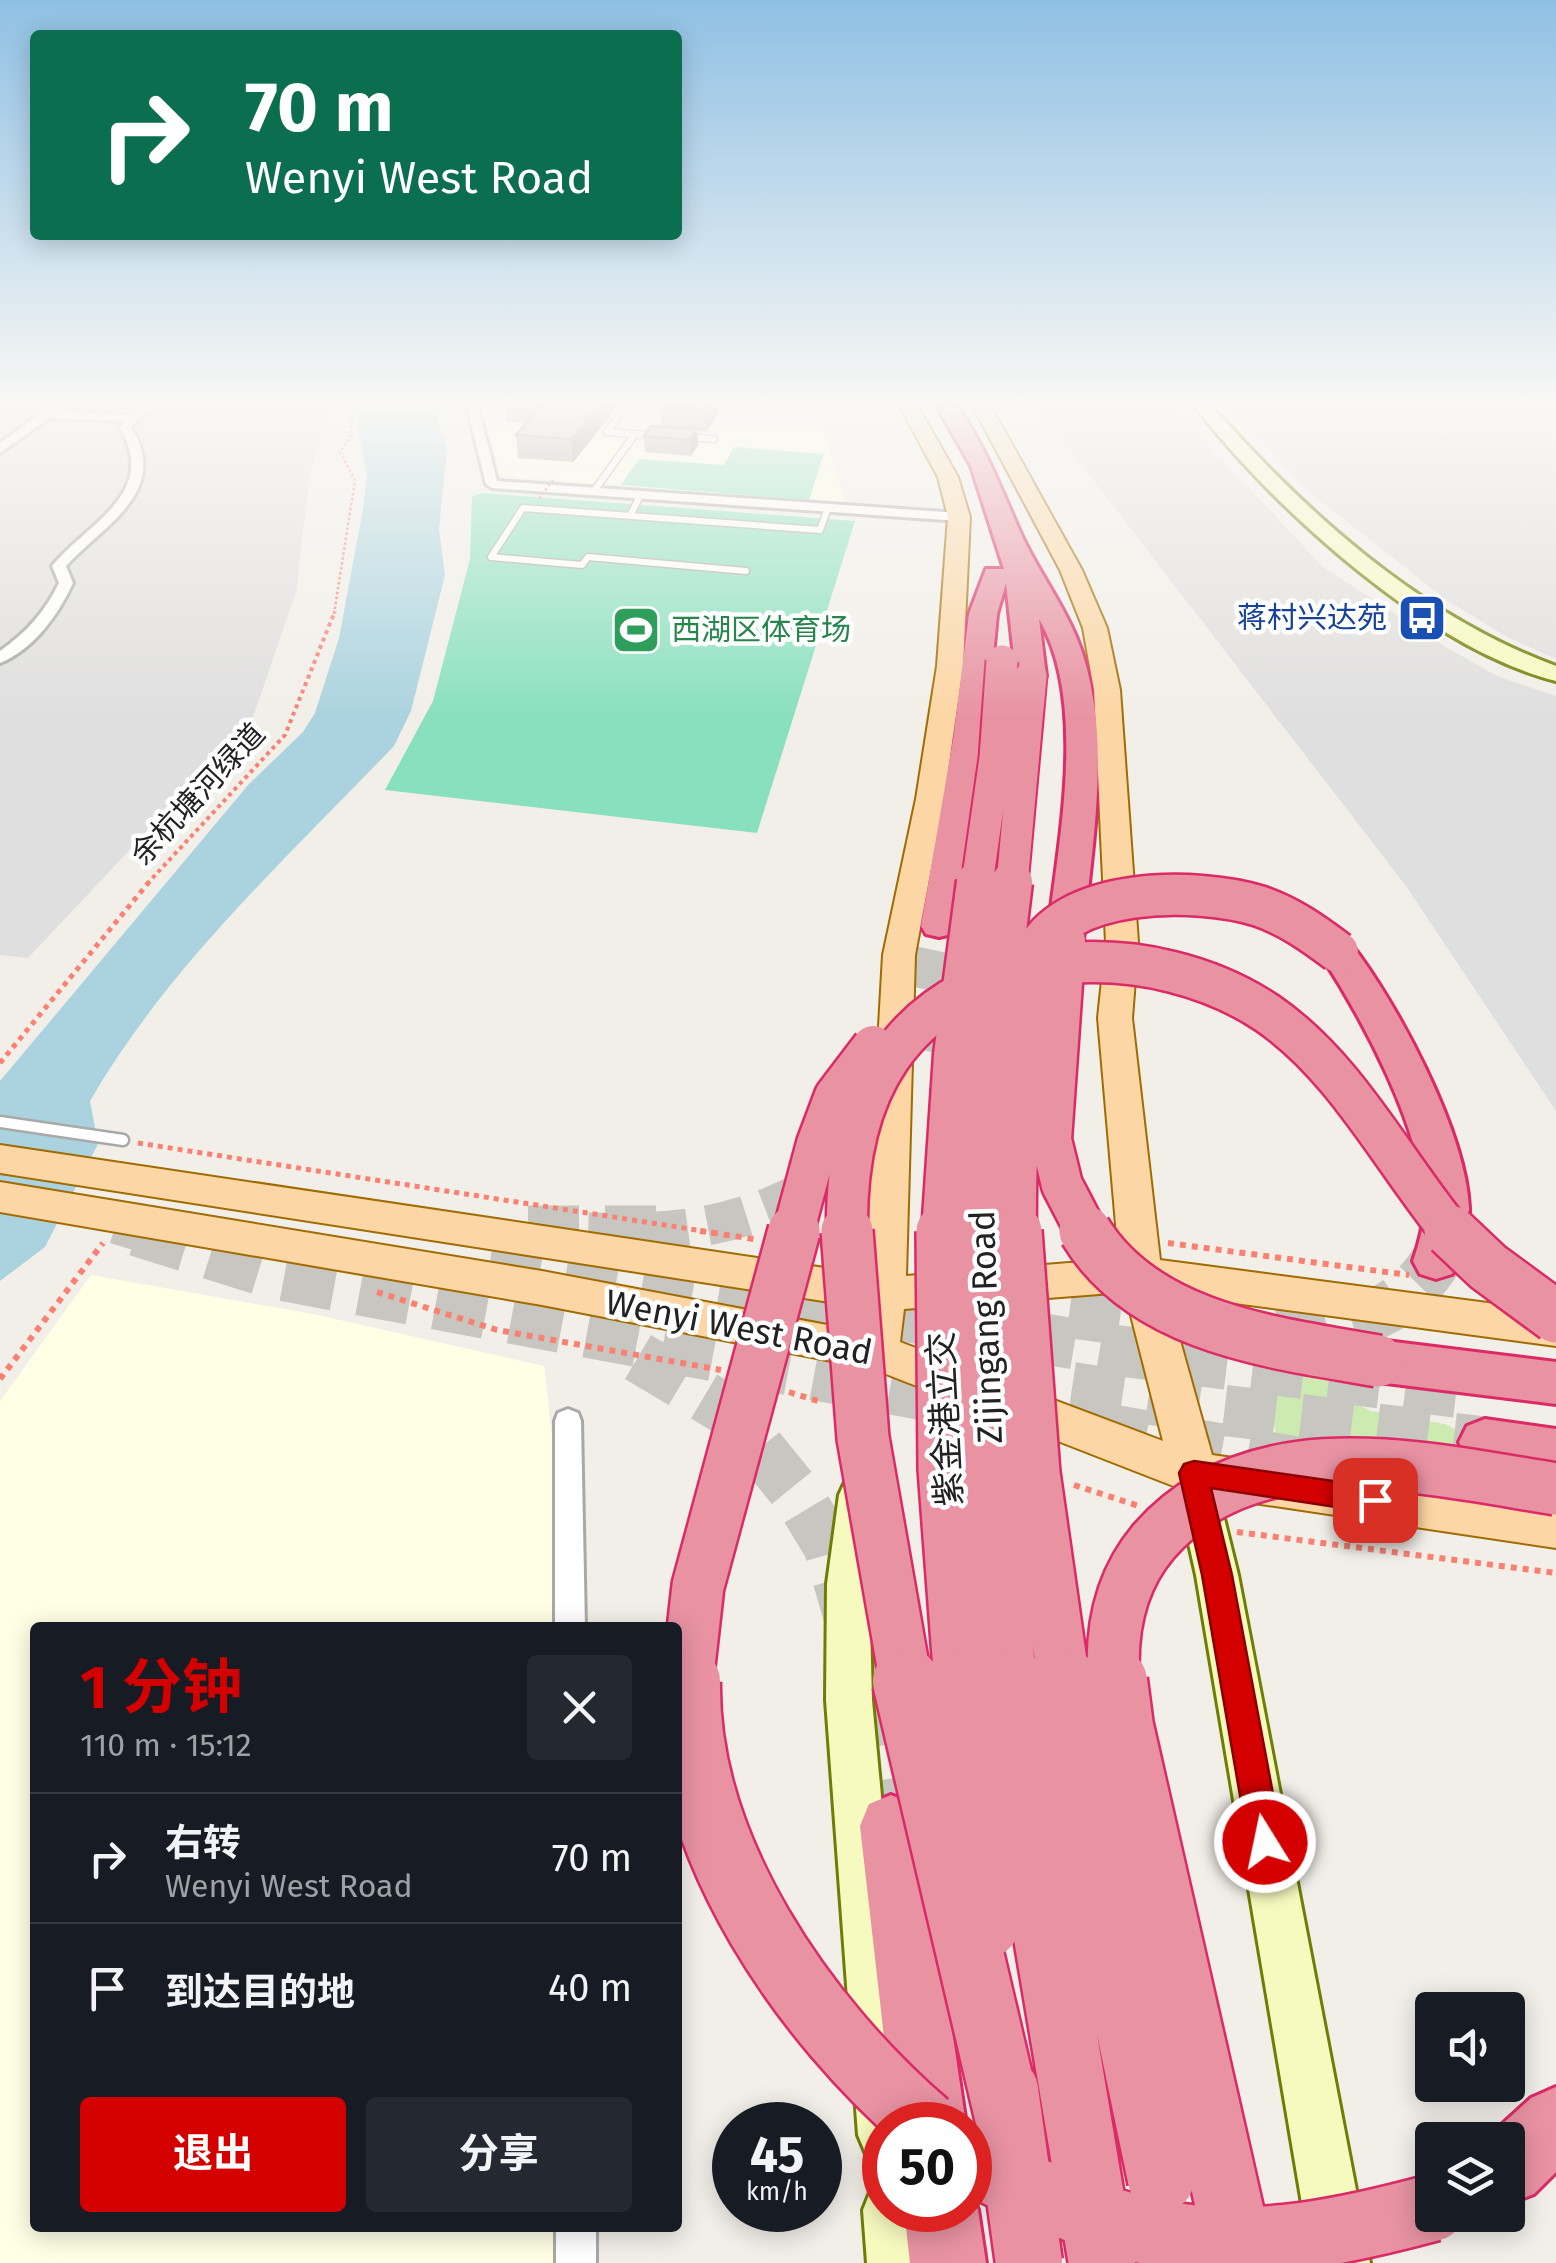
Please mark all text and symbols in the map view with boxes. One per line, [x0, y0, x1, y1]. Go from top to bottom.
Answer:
text: 70 m [245, 66, 394, 150]
icon: right [80, 70, 210, 200]
text: Wenyi West Road [245, 151, 593, 205]
bus stop icon: 蒋村兴达苑 [1396, 592, 1448, 644]
place label: 蒋村兴达苑 [1237, 600, 1387, 636]
sports icon: 西湖区体育场 [610, 604, 662, 656]
place label: 西湖区体育场 [671, 612, 851, 648]
street label: 余杭塘河绿道 [123, 716, 273, 872]
street label: Zijingang Road [961, 1210, 1011, 1444]
street label: Wenyi West Road [602, 1281, 876, 1373]
street label: 紫金港立交 [919, 1331, 971, 1507]
pin [1333, 1458, 1418, 1543]
icon: arrive [1348, 1473, 1403, 1528]
text: 1 分钟 [80, 1652, 242, 1724]
button: close [527, 1655, 632, 1760]
text: 110 m · 15:12 [80, 1726, 252, 1764]
position arrow [1213, 1790, 1317, 1894]
text: 右转 [165, 1820, 241, 1866]
icon: right [80, 1831, 135, 1886]
text: 70 m [552, 1835, 632, 1881]
text: Wenyi West Road [165, 1867, 413, 1905]
icon: arrive [80, 1961, 135, 2016]
text: 40 m [548, 1965, 632, 2011]
text: 到达目的地 [165, 1969, 355, 2015]
map controls [1415, 1992, 1525, 2232]
button: sound [1415, 1992, 1525, 2102]
button: 退出 [80, 2097, 346, 2212]
button: 分享 [366, 2097, 632, 2212]
speed limit sign: 50 [862, 2102, 992, 2232]
button: layers [1415, 2122, 1525, 2232]
text: 45 [750, 2125, 804, 2185]
text: km/h [746, 2177, 808, 2207]

